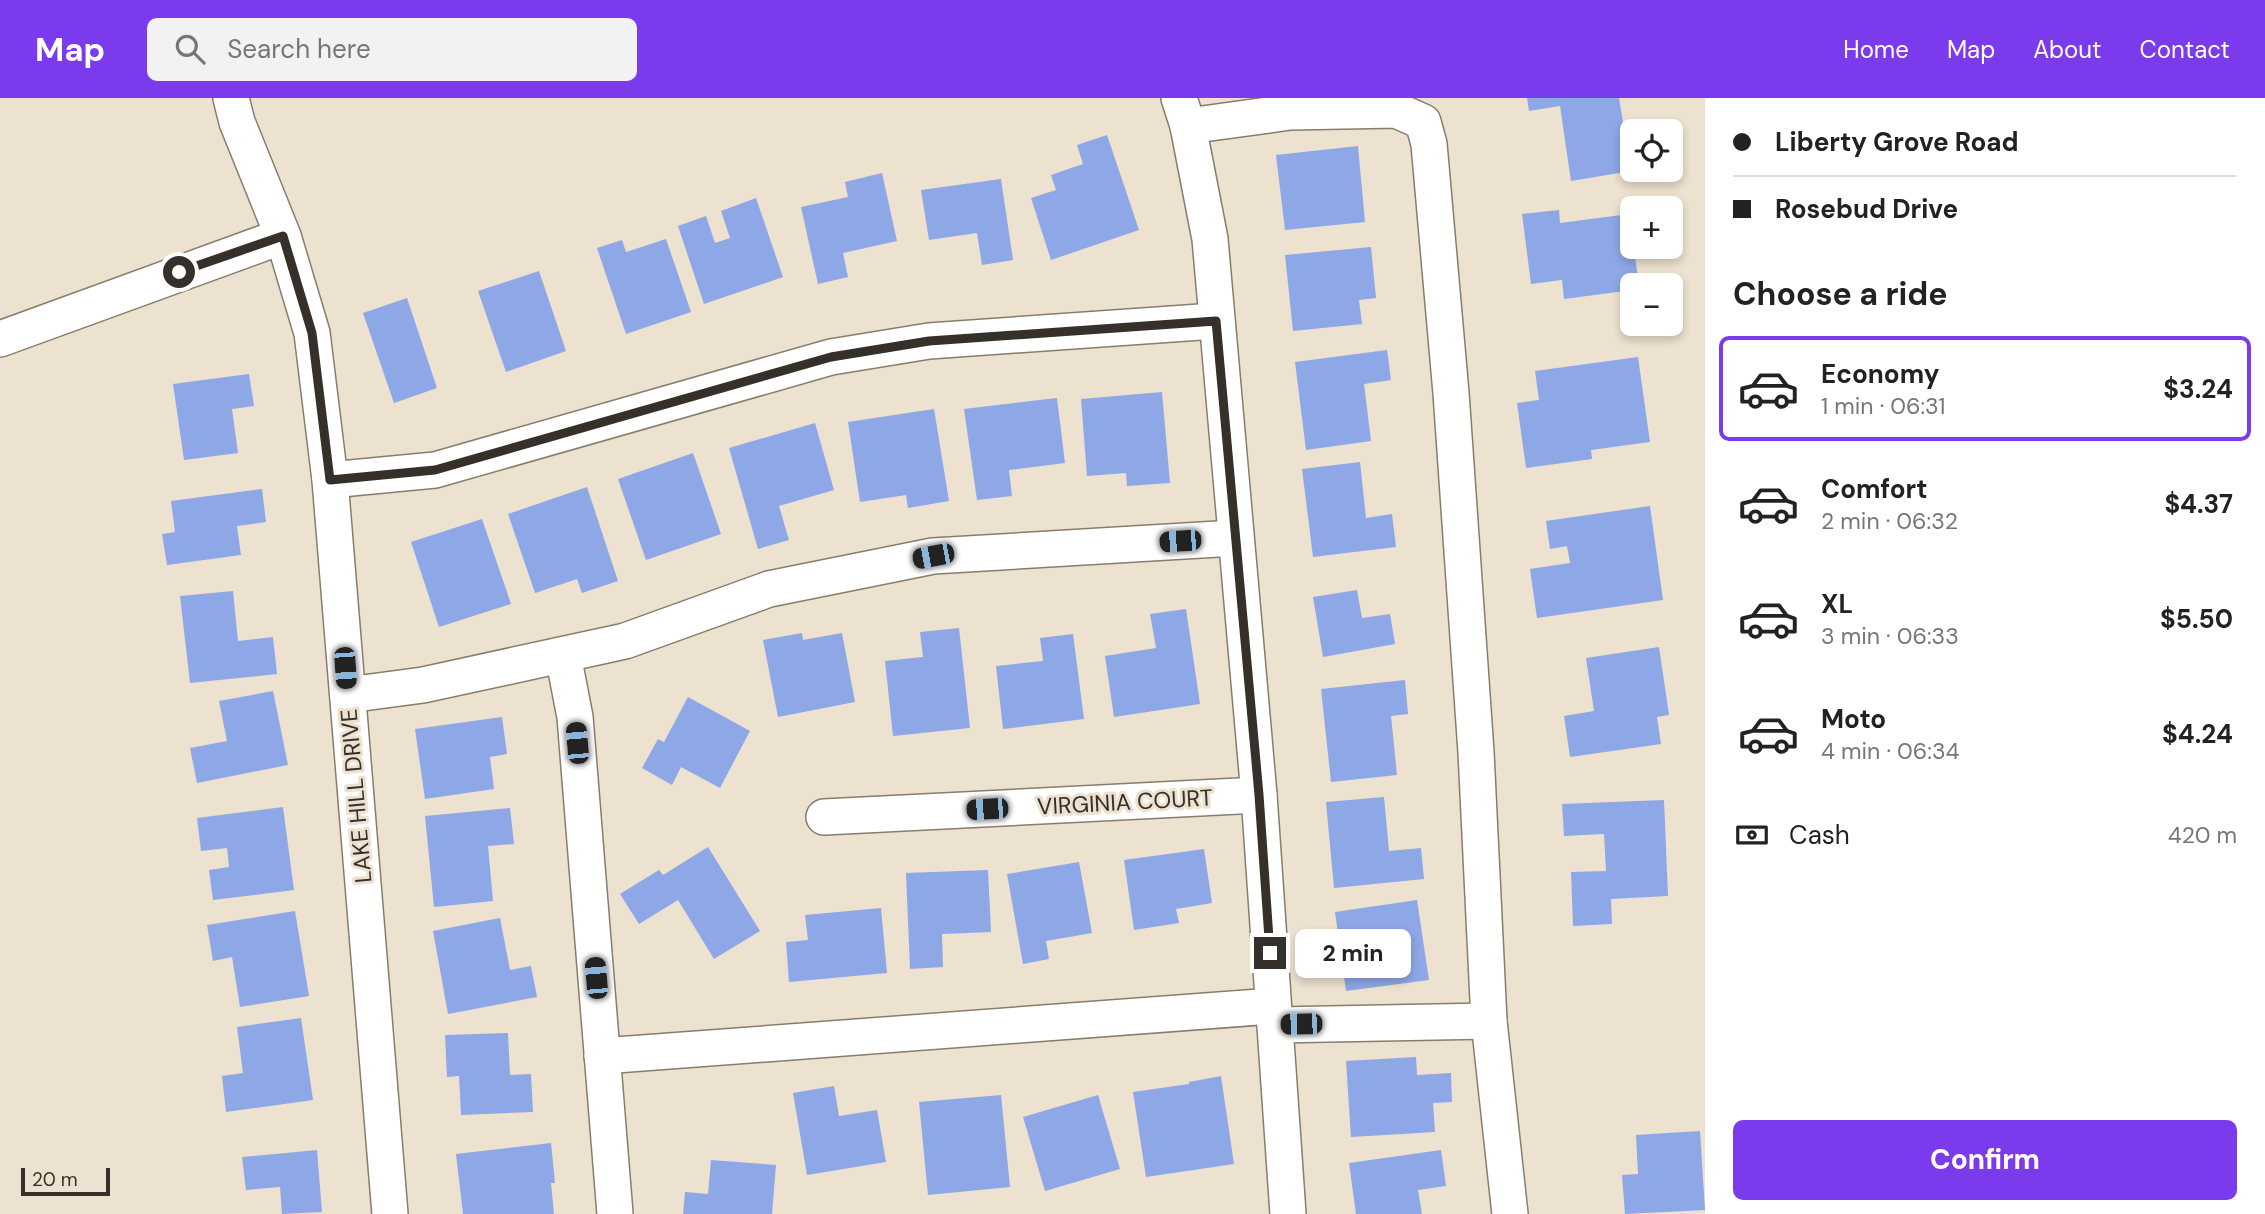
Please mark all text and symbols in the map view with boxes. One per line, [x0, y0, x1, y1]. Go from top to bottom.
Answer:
search box [147, 18, 637, 81]
text: Map [35, 28, 105, 71]
icon: search [171, 30, 209, 68]
text: Search here [227, 32, 371, 66]
text: Home [1843, 34, 1909, 65]
text: Map [1947, 34, 1995, 65]
text: About [2033, 34, 2102, 65]
text: Contact [2140, 34, 2230, 65]
map controls [1620, 119, 1683, 336]
button: locate [1620, 119, 1683, 182]
text: Liberty Grove Road [1775, 125, 2019, 159]
text: Rosebud Drive [1775, 192, 1958, 226]
button: + [1620, 196, 1683, 259]
route start [163, 256, 195, 288]
button: − [1620, 273, 1683, 336]
text: Choose a ride [1733, 273, 1948, 315]
icon: car [1737, 357, 1800, 420]
text: Economy [1821, 357, 1939, 391]
text: $3.24 [2163, 372, 2233, 406]
text: 1 min · 06:31 [1821, 391, 1946, 421]
icon: car [1737, 472, 1800, 535]
text: Comfort [1821, 472, 1927, 506]
text: $4.37 [2164, 487, 2233, 521]
text: 2 min · 06:32 [1821, 506, 1958, 536]
car [1159, 529, 1202, 553]
car [911, 542, 956, 570]
icon: car [1737, 587, 1800, 650]
text: XL [1821, 587, 1853, 621]
text: $5.50 [2160, 602, 2233, 636]
text: 3 min · 06:33 [1821, 621, 1959, 651]
car [334, 646, 357, 690]
icon: car [1737, 702, 1800, 765]
text: Moto [1821, 702, 1886, 736]
street label: LAKE HILL DRIVE [333, 708, 379, 884]
text: $4.24 [2162, 717, 2233, 751]
car [565, 721, 590, 765]
text: 4 min · 06:34 [1821, 736, 1959, 766]
street label: VIRGINIA COURT [1036, 782, 1214, 822]
car [966, 797, 1009, 821]
icon: cash [1733, 816, 1771, 854]
text: Cash [1789, 818, 1850, 852]
text: 420 m [2168, 820, 2237, 850]
callout: 2 min [1294, 928, 1410, 978]
route end [1254, 937, 1286, 969]
text: 2 min [1323, 938, 1383, 968]
car [584, 956, 609, 1000]
car [1280, 1013, 1323, 1035]
button: Confirm [1733, 1120, 2237, 1200]
scale bar [21, 1165, 110, 1197]
text: 20 m [32, 1167, 78, 1192]

